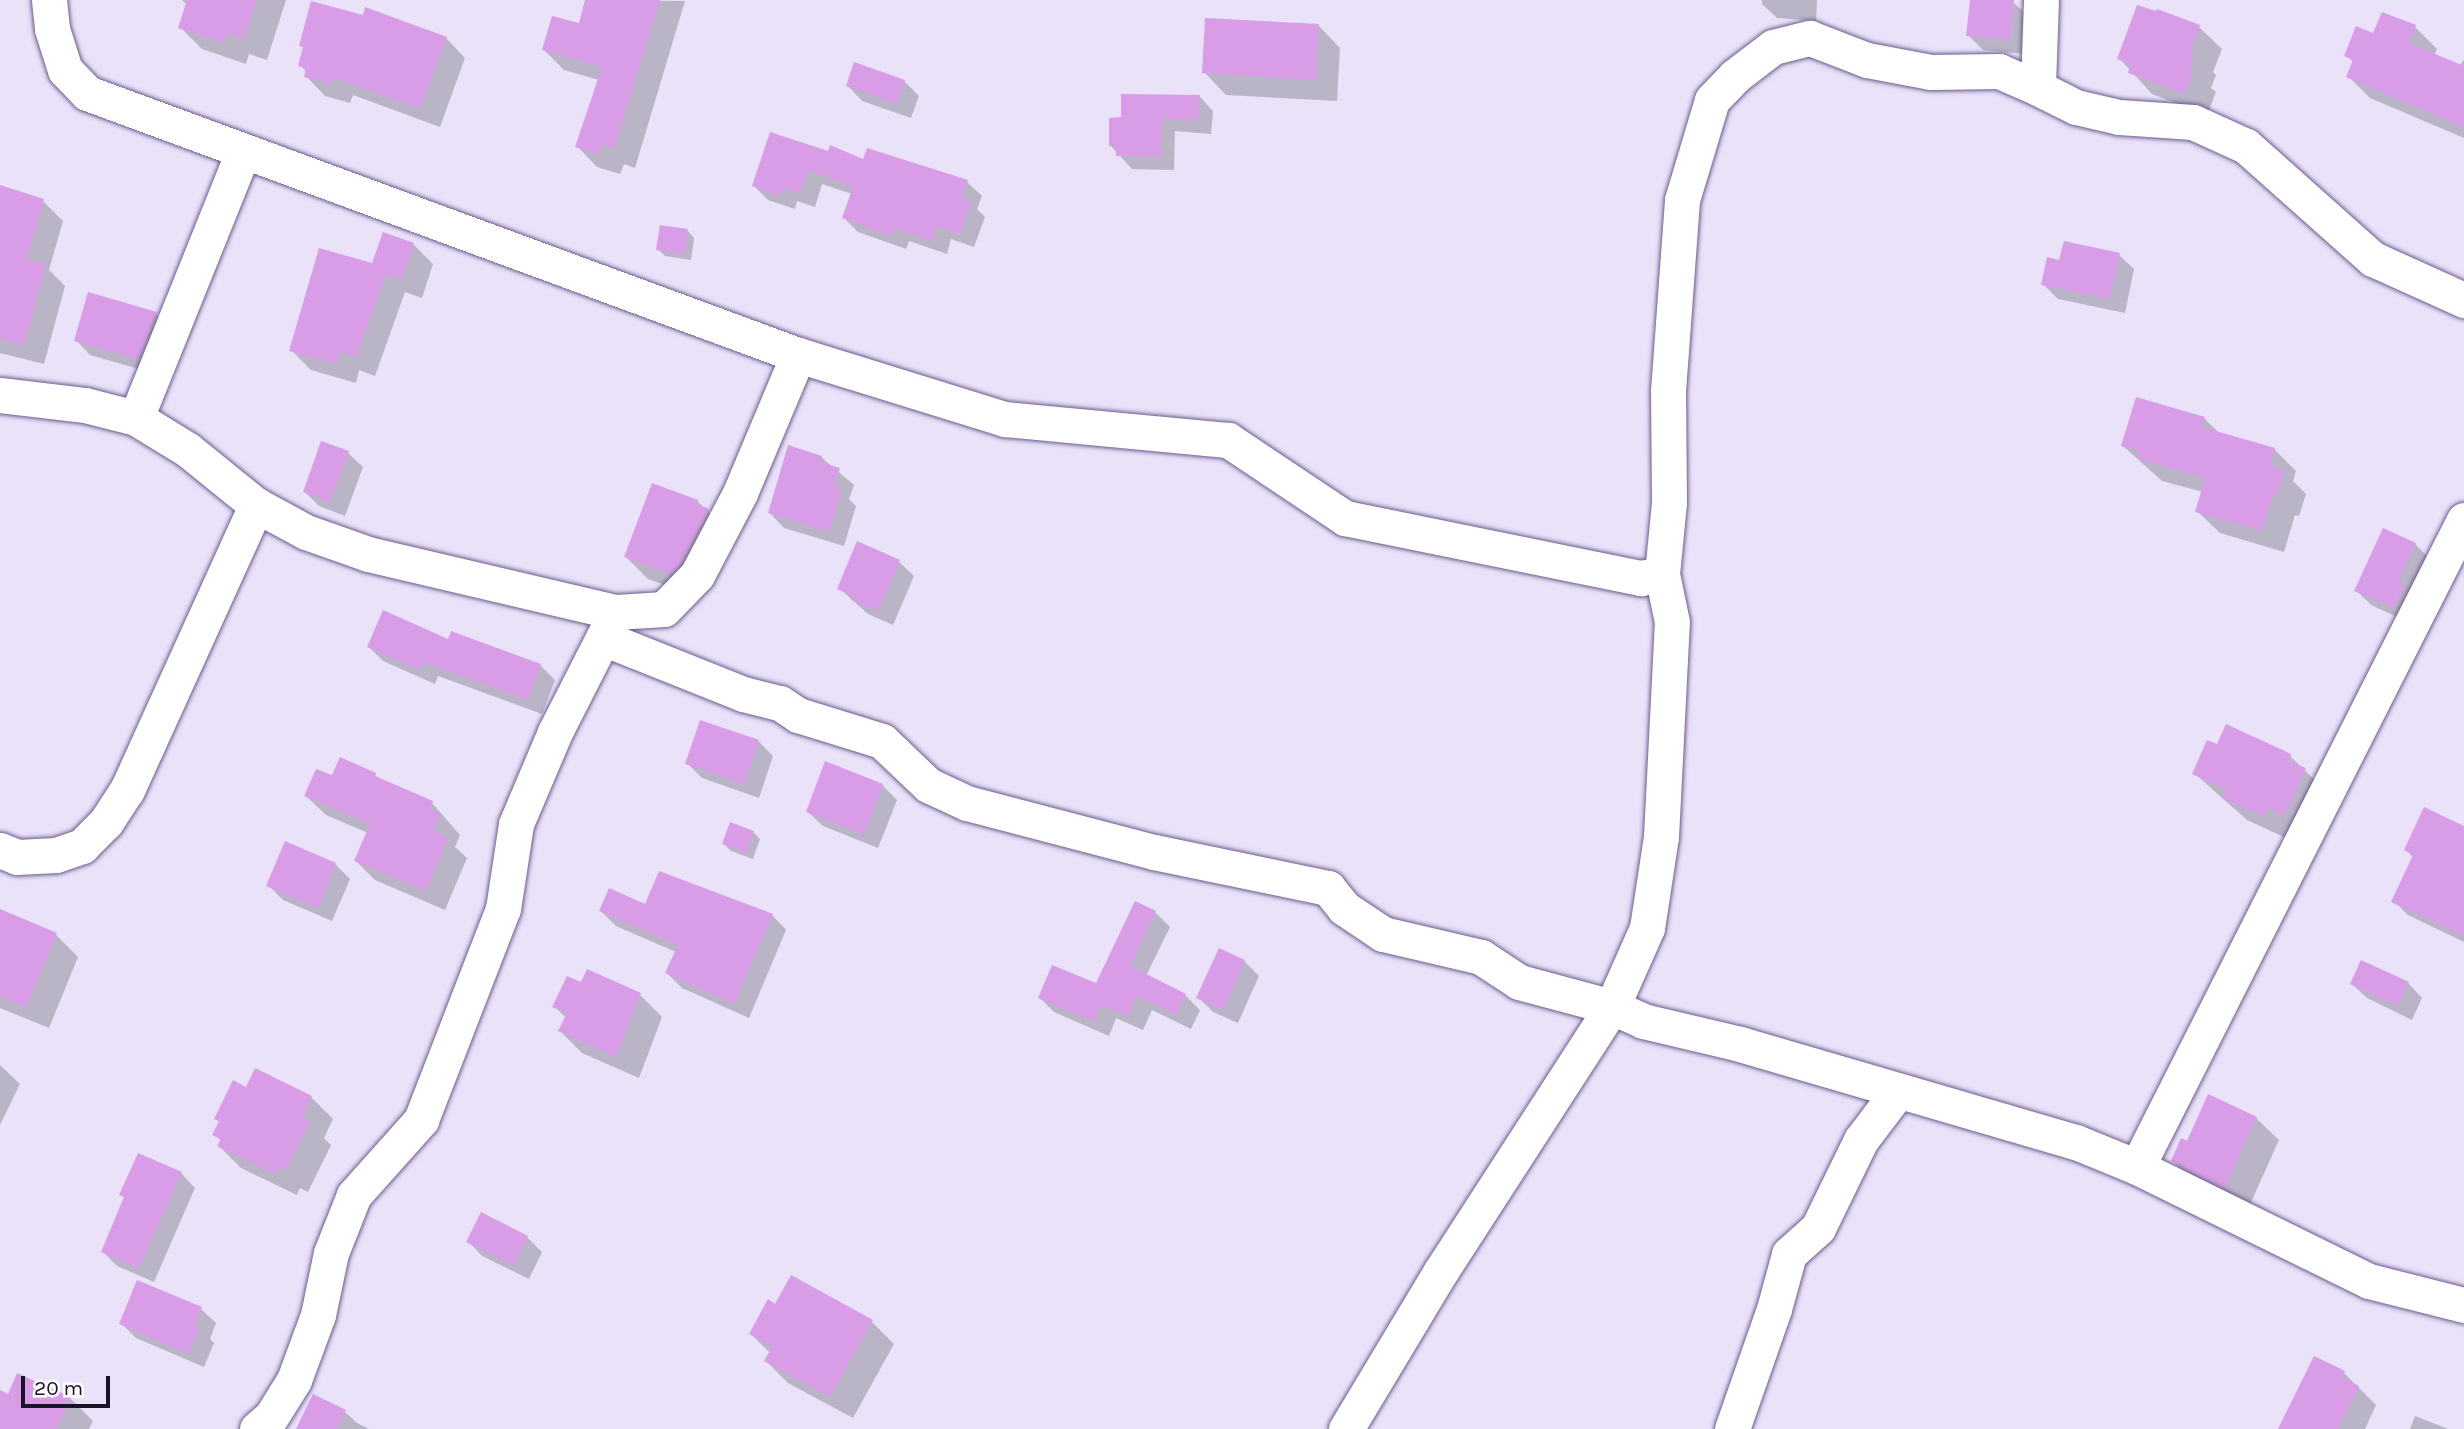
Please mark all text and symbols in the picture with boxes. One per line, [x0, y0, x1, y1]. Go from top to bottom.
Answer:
scale bar [24, 1362, 114, 1406]
text: 20 m [34, 1376, 83, 1400]

